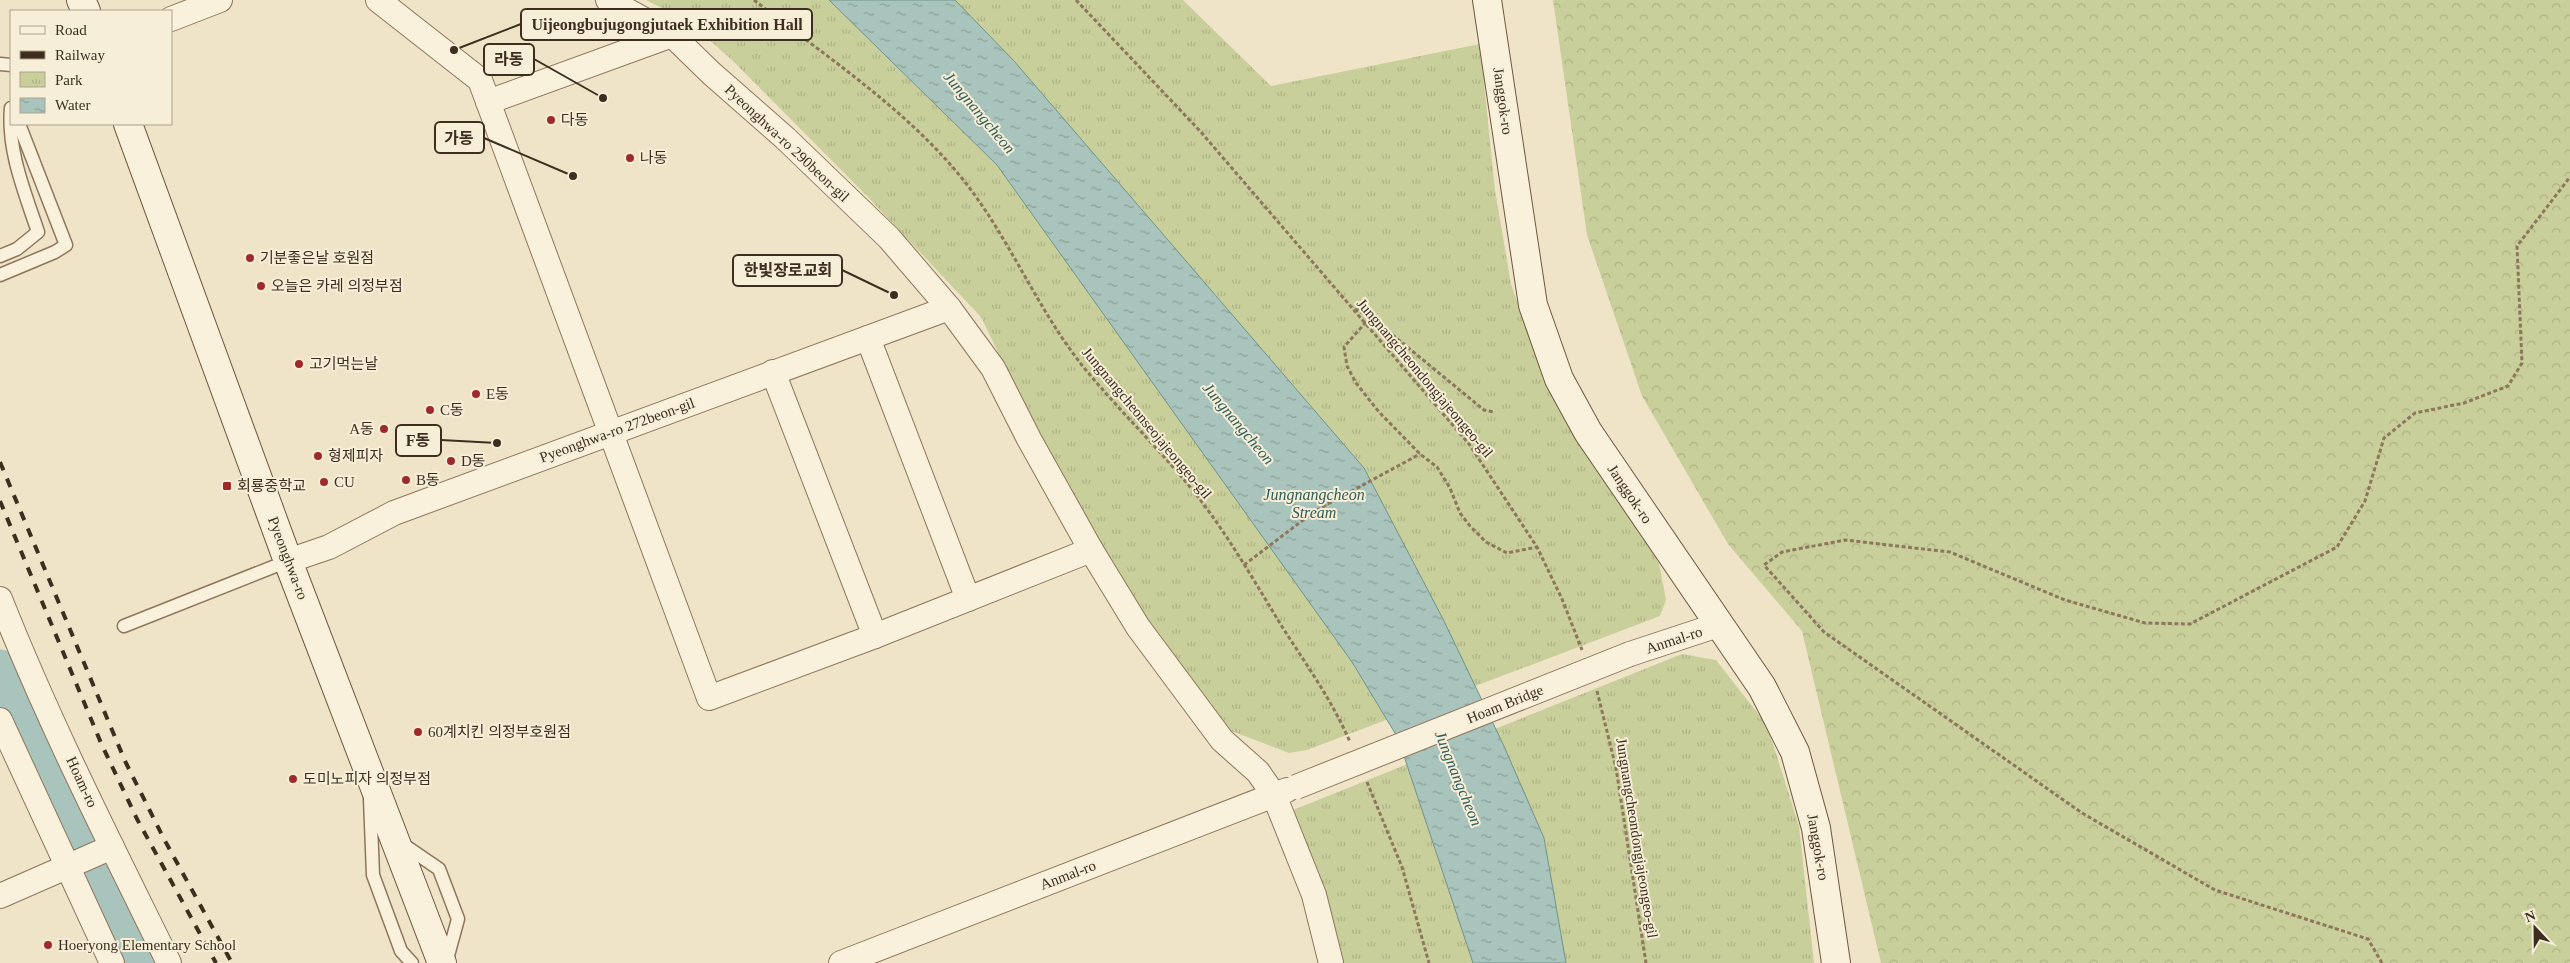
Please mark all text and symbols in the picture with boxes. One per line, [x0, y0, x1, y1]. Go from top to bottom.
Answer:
callout: Uijeongbujugongjutaek Exhibition Hall [521, 9, 812, 40]
legend [10, 10, 172, 125]
text: Uijeongbujugongjutaek Exhibition Hall [531, 16, 803, 34]
text: Road [55, 22, 87, 38]
callout: 라동 [484, 44, 534, 75]
text: Railway [55, 47, 105, 63]
text: 라동 [494, 51, 524, 68]
street label: Janggok-ro [1490, 66, 1516, 136]
water label: Jungnangcheon [940, 68, 1019, 157]
text: Park [55, 72, 83, 88]
street label: Pyeonghwa-ro 290beon-gil [722, 81, 852, 205]
text: Water [55, 97, 90, 113]
place label: 다동 [561, 112, 589, 128]
marker: 다동 [545, 114, 557, 126]
callout: 가동 [435, 122, 484, 153]
text: 가동 [444, 130, 474, 147]
place label: 나동 [640, 150, 668, 166]
marker: 나동 [624, 152, 636, 164]
place label: 기분좋은날 호원점 [260, 250, 374, 266]
marker: 기분좋은날 호원점 [244, 252, 256, 264]
callout: 한빛장로교회 [733, 255, 842, 286]
text: 한빛장로교회 [744, 261, 832, 279]
place label: 오늘은 카레 의정부점 [271, 278, 403, 294]
marker: 오늘은 카레 의정부점 [255, 280, 267, 292]
street label: Jungnangcheondongjajeongeo-gil [1354, 295, 1496, 461]
street label: Jungnangcheonseojajeongeo-gil [1079, 344, 1215, 502]
place label: 고기먹는날 [309, 356, 378, 372]
marker: 고기먹는날 [293, 358, 305, 370]
water label: Jungnangcheon [1199, 379, 1278, 468]
place label: E동 [486, 386, 509, 402]
marker: E동 [470, 388, 482, 400]
street label: Pyeonghwa-ro 272beon-gil [537, 394, 697, 466]
place label: C동 [440, 402, 464, 418]
marker: C동 [424, 404, 436, 416]
place label: A동 [349, 421, 374, 437]
marker: A동 [378, 423, 390, 435]
callout: F동 [396, 425, 441, 456]
text: F동 [406, 432, 430, 449]
place label: 형제피자 [328, 448, 383, 464]
marker: 형제피자 [312, 450, 324, 462]
place label: D동 [461, 453, 486, 469]
marker: D동 [445, 455, 457, 467]
street label: Janggok-ro [1604, 462, 1656, 526]
place label: B동 [416, 472, 440, 488]
place label: CU [334, 474, 355, 490]
marker: B동 [400, 474, 412, 486]
marker: CU [318, 476, 330, 488]
place label: 회룡중학교 [237, 477, 306, 494]
marker: 회룡중학교 [221, 480, 233, 492]
water label: Jungnangcheon Stream [1263, 486, 1365, 521]
street label: Pyeonghwa-ro [265, 514, 311, 602]
street label: Anmal-ro [1644, 623, 1704, 657]
street label: Hoam Bridge [1464, 681, 1546, 727]
place label: 60계치킨 의정부호원점 [428, 724, 571, 740]
marker: 60계치킨 의정부호원점 [412, 726, 424, 738]
water label: Jungnangcheon [1431, 728, 1485, 829]
street label: Jungnangcheondongjajeongeo-gil [1613, 737, 1661, 939]
street label: Hoam-ro [63, 754, 101, 810]
place label: 도미노피자 의정부점 [303, 771, 431, 787]
marker: 도미노피자 의정부점 [287, 773, 299, 785]
street label: Janggok-ro [1804, 812, 1832, 882]
street label: Anmal-ro [1038, 857, 1098, 893]
north arrow [2510, 903, 2560, 953]
text: N [2523, 908, 2538, 925]
place label: Hoeryong Elementary School [58, 937, 236, 953]
marker: Hoeryong Elementary School [42, 939, 54, 951]

